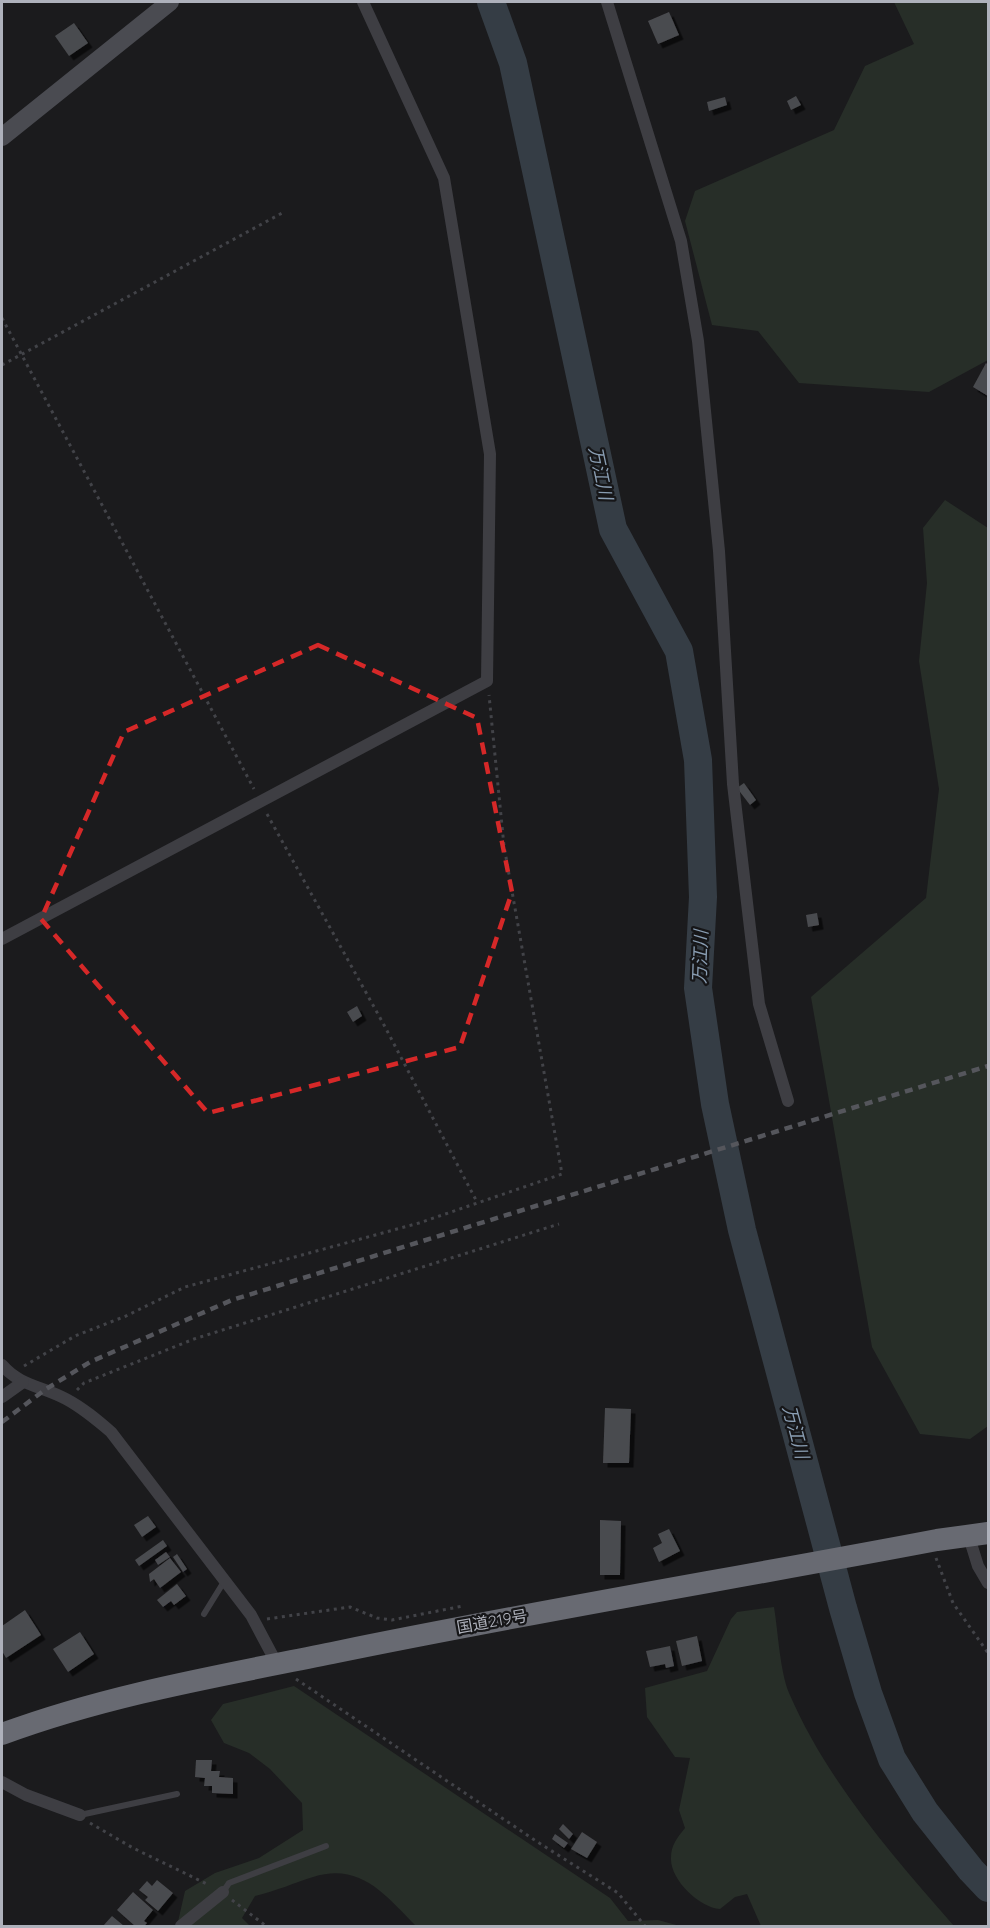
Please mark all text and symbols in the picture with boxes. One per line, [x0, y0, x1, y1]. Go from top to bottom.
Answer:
water label: 万江川 [584, 444, 618, 504]
water label: 万江川 [688, 928, 713, 984]
water label: 万江川 [778, 1403, 815, 1463]
street label: 国道219号 [455, 1605, 529, 1637]

